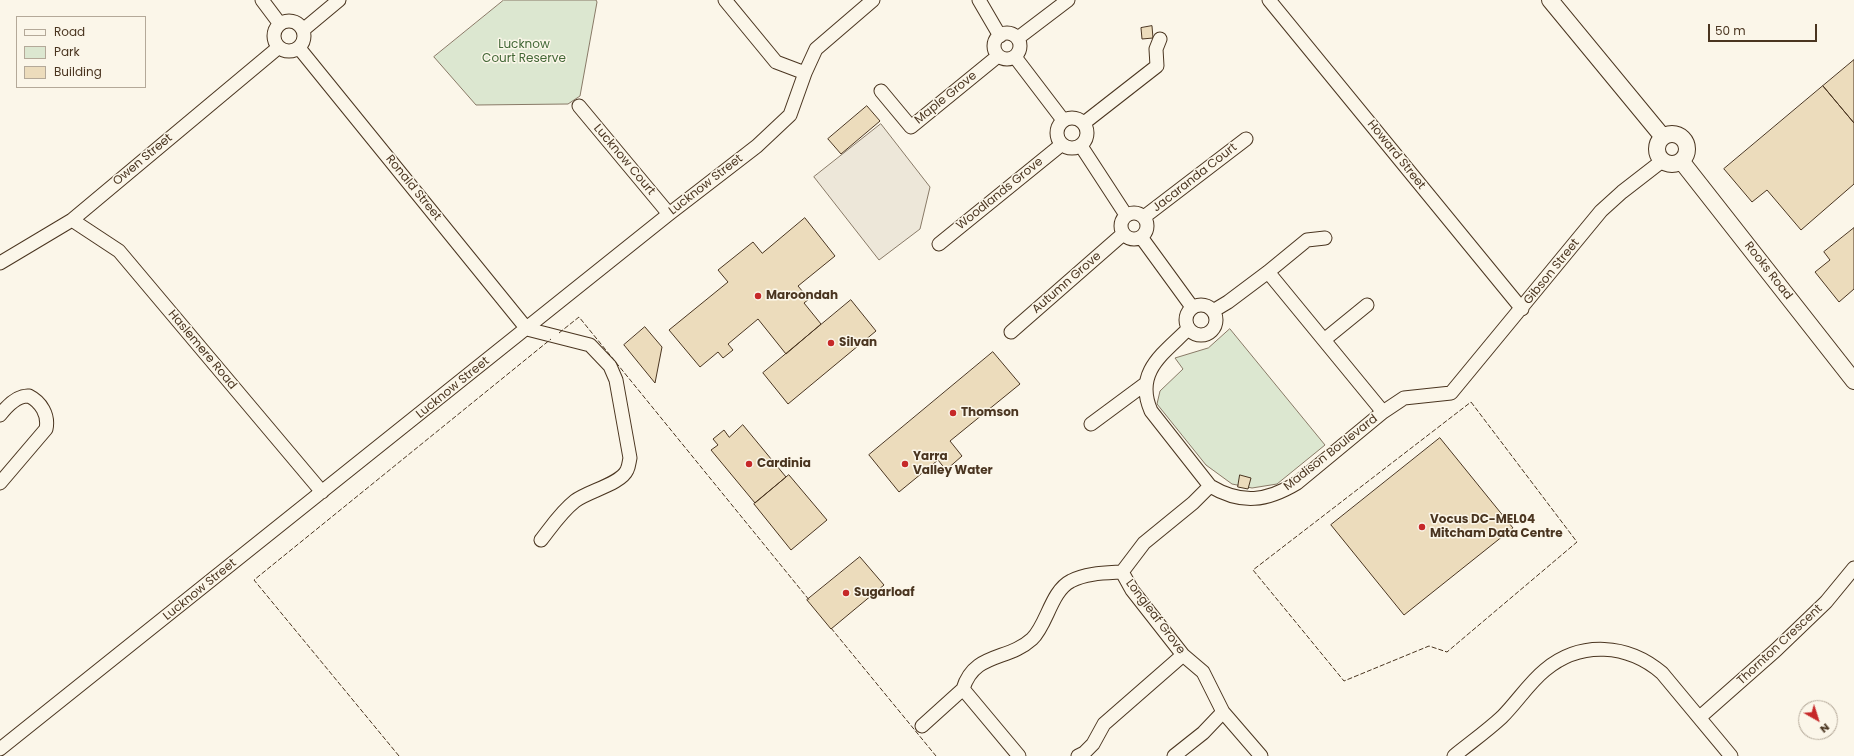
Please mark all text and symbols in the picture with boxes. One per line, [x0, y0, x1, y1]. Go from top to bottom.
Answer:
legend [16, 16, 146, 88]
scale bar [1710, 16, 1819, 42]
text: 50 m [1715, 22, 1746, 39]
text: Road [54, 23, 85, 40]
park label: Lucknow Court Reserve [482, 38, 566, 66]
text: Park [54, 43, 80, 60]
text: Building [54, 63, 102, 80]
street label: Maple Grove [912, 69, 980, 127]
street label: Howard Street [1364, 117, 1428, 193]
street label: Lucknow Court [590, 122, 658, 198]
street label: Owen Street [111, 131, 175, 189]
street label: Jacaranda Court [1150, 141, 1240, 215]
street label: Ronald Street [382, 152, 444, 224]
street label: Lucknow Street [666, 152, 746, 218]
street label: Woodlands Grove [954, 155, 1046, 233]
street label: Gibson Street [1521, 236, 1583, 308]
street label: Rooks Road [1741, 239, 1795, 303]
street label: Autumn Grove [1030, 249, 1104, 317]
place label: Maroondah [766, 289, 838, 303]
marker: Maroondah [753, 291, 763, 301]
street label: Haslemere Road [165, 307, 239, 393]
place label: Silvan [839, 336, 877, 350]
marker: Silvan [826, 338, 836, 348]
street label: Lucknow Street [414, 354, 492, 422]
place label: Thomson [961, 406, 1019, 420]
marker: Thomson [948, 408, 958, 418]
street label: Madison Boulevard [1281, 412, 1381, 494]
place label: Yarra Valley Water [913, 450, 993, 478]
place label: Cardinia [757, 457, 811, 471]
marker: Cardinia [744, 459, 754, 469]
marker: Yarra Valley Water [900, 459, 910, 469]
place label: Vocus DC-MEL04 Mitcham Data Centre [1430, 513, 1563, 541]
marker: Vocus DC-MEL04 Mitcham Data Centre [1417, 522, 1427, 532]
street label: Lucknow Street [161, 556, 239, 624]
street label: Longleaf Grove [1122, 577, 1188, 657]
place label: Sugarloaf [854, 586, 915, 600]
marker: Sugarloaf [841, 588, 851, 598]
street label: Thornton Crescent [1734, 602, 1826, 688]
north arrow [1798, 700, 1838, 740]
text: N [1817, 720, 1833, 737]

